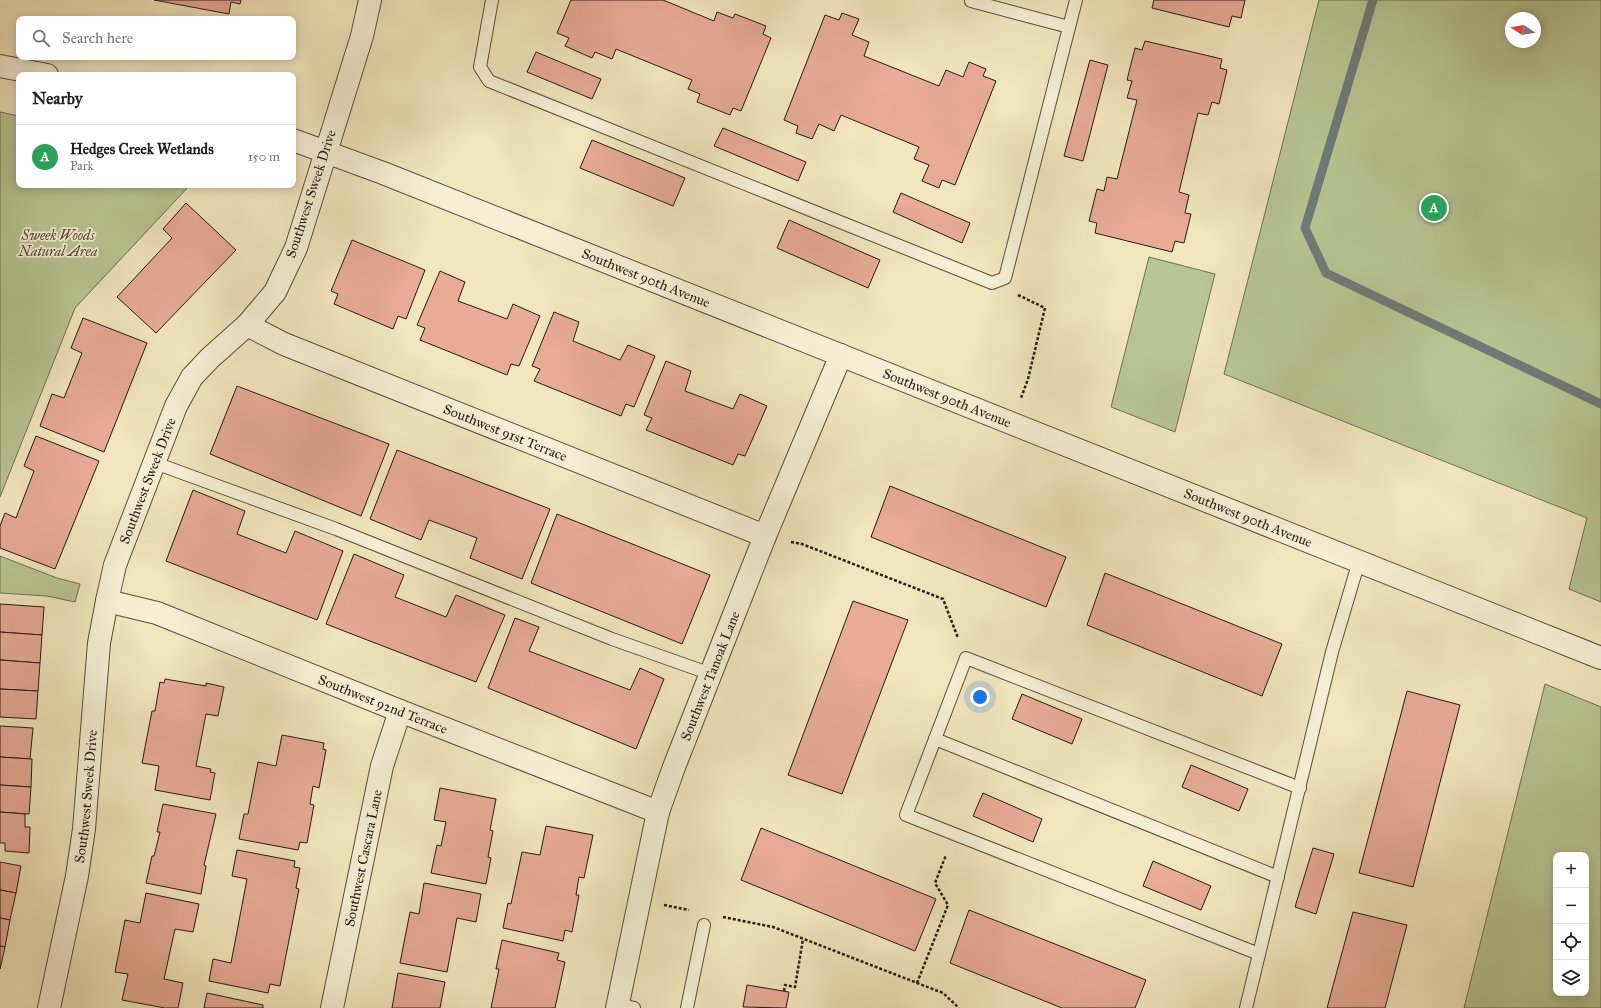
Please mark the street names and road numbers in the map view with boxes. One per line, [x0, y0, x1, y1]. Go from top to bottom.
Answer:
street label: Southwest Sweek Drive [282, 128, 340, 260]
street label: Southwest 90th Avenue [579, 245, 713, 311]
street label: Southwest 90th Avenue [880, 364, 1014, 431]
street label: Southwest 91st Terrace [441, 400, 570, 465]
street label: Southwest Sweek Drive [115, 415, 179, 546]
street label: Southwest 90th Avenue [1181, 484, 1315, 551]
street label: Southwest Tanoak Lane [677, 608, 743, 743]
street label: Southwest 92nd Terrace [316, 670, 450, 737]
street label: Southwest Sweek Drive [71, 729, 100, 864]
street label: Southwest Cascara Lane [341, 788, 385, 928]

